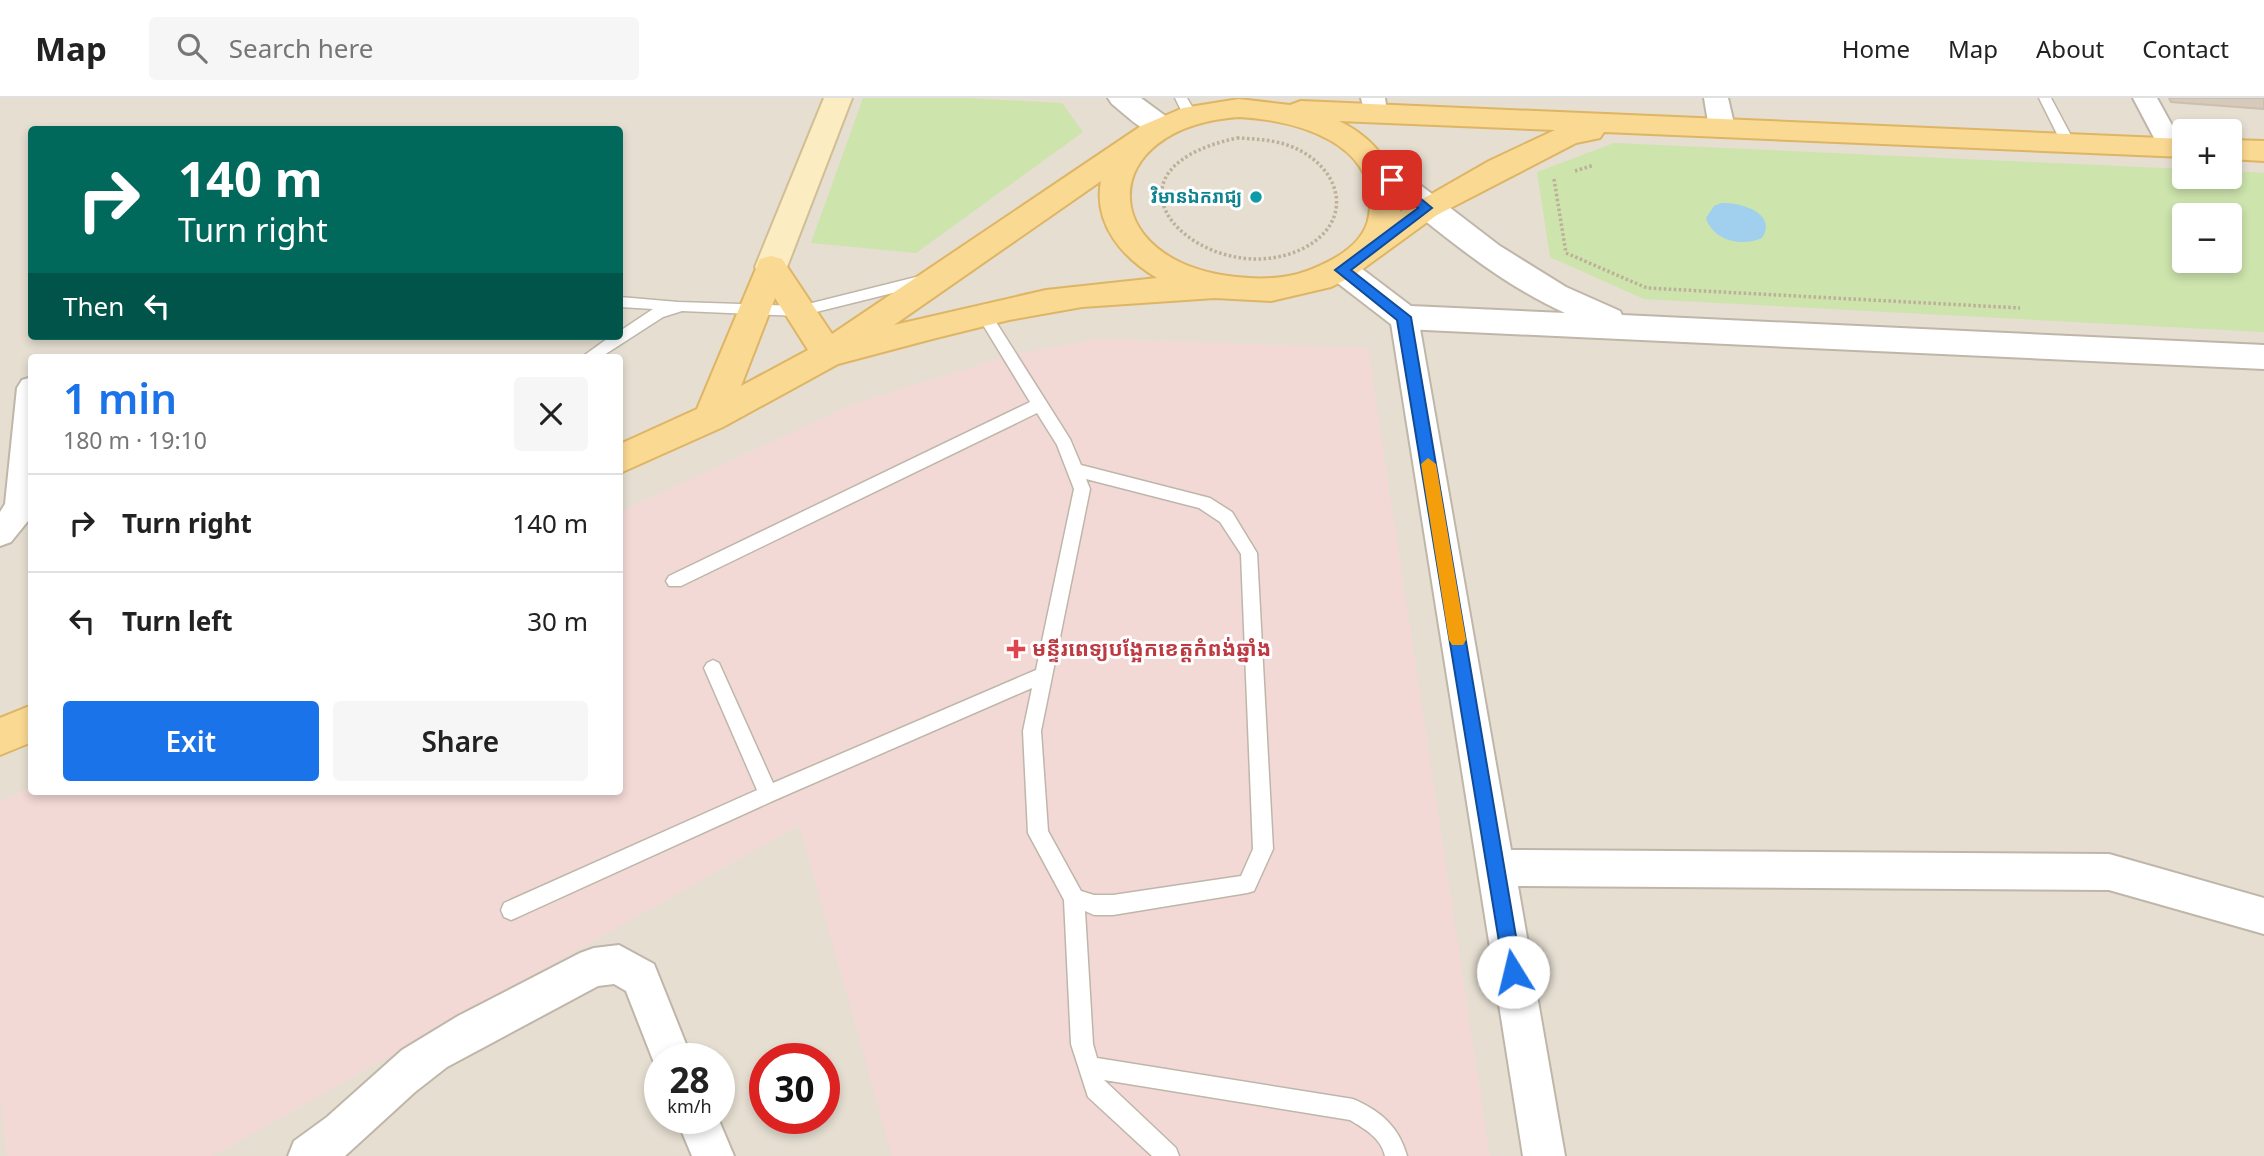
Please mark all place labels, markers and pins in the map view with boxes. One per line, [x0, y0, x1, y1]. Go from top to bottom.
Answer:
pin [1362, 150, 1422, 210]
place label: វិមានឯករាជ្យ [1150, 184, 1242, 208]
marker: វិមានឯករាជ្យ [1248, 189, 1264, 205]
place label: មន្ទីរពេទ្យបង្អែកខេត្តកំពង់ឆ្នាំង [1032, 634, 1271, 663]
marker: មន្ទីរពេទ្យបង្អែកខេត្តកំពង់ឆ្នាំង [1006, 639, 1026, 659]

